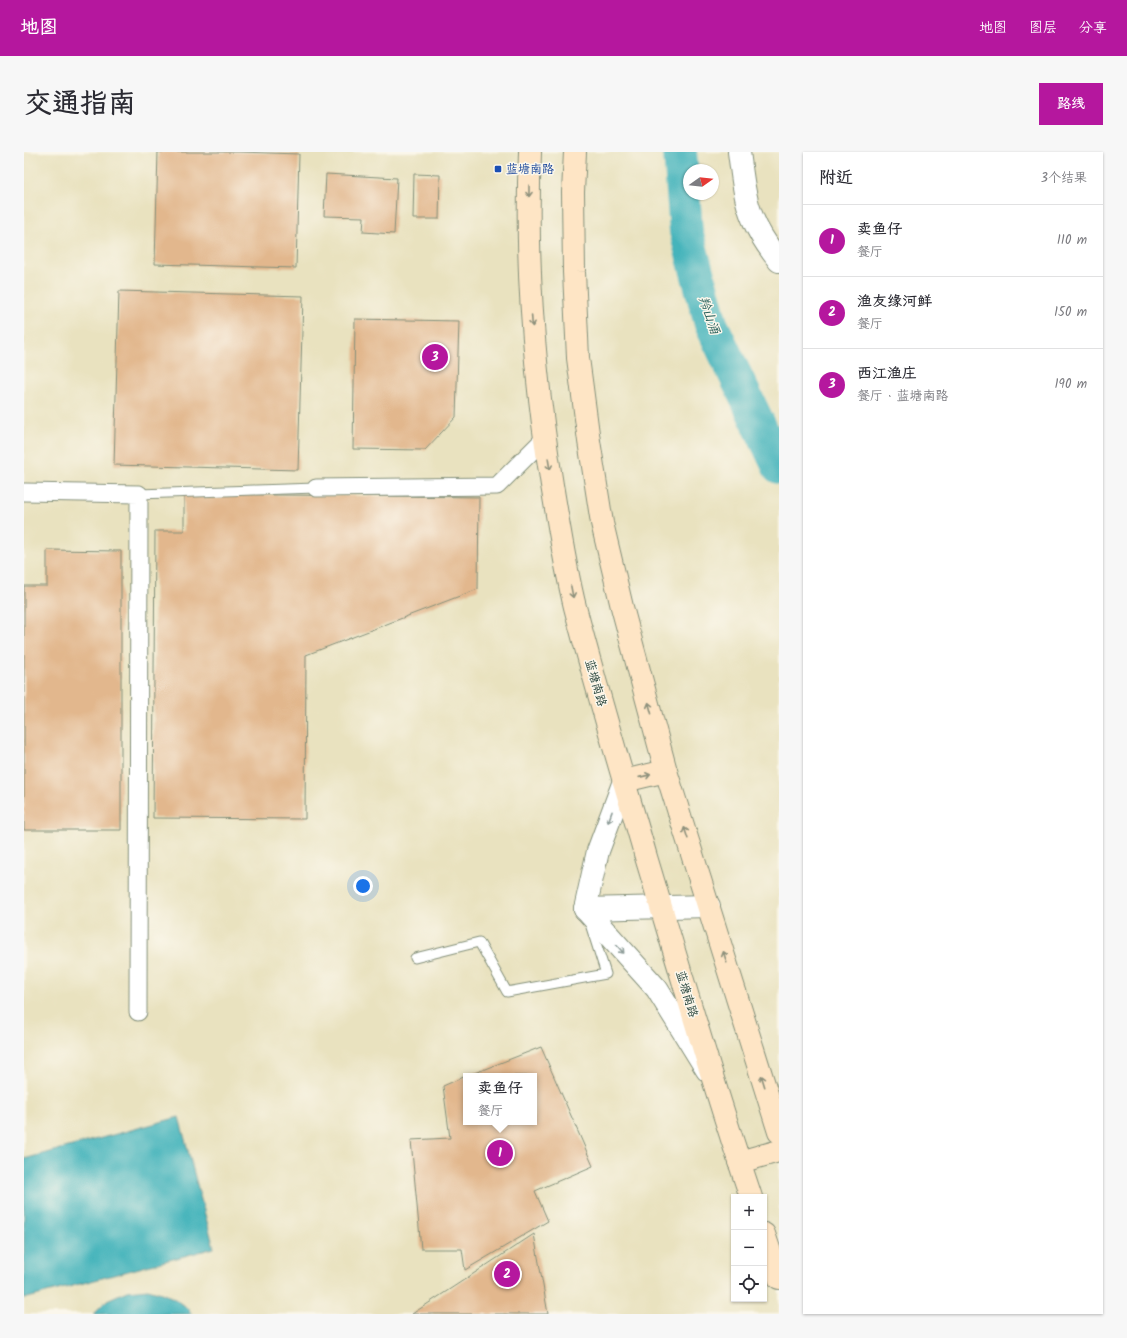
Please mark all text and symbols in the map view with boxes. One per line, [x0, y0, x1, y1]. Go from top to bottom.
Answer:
text: 地图 [20, 13, 58, 43]
text: 地图 [979, 17, 1007, 39]
text: 图层 [1029, 17, 1057, 39]
text: 分享 [1079, 17, 1107, 39]
text: 交通指南 [24, 82, 136, 127]
button: 路线 [1039, 83, 1103, 125]
place label: 蓝塘南路 [506, 160, 554, 179]
marker: 蓝塘南路 [493, 164, 503, 174]
north arrow [683, 164, 719, 200]
text: 附近 [819, 165, 853, 192]
text: 3个结果 [1041, 168, 1087, 189]
one-way arrow [525, 184, 533, 197]
text: 卖鱼仔 [857, 218, 902, 242]
text: 1 [830, 230, 834, 251]
text: 110 m [1057, 230, 1087, 251]
text: 餐厅 [857, 242, 883, 263]
text: 渔友缘河鲜 [857, 290, 932, 314]
water label: 羚山涌 [692, 294, 725, 338]
text: 2 [828, 302, 836, 323]
text: 150 m [1054, 302, 1087, 323]
one-way arrow [529, 314, 536, 327]
text: 餐厅 [857, 314, 883, 335]
pin: 3 [422, 342, 448, 372]
text: 西江渔庄 [857, 362, 917, 386]
text: 3 [828, 374, 836, 395]
text: 190 m [1055, 374, 1087, 395]
text: 餐厅 · 蓝塘南路 [857, 386, 949, 407]
one-way arrow [545, 457, 553, 470]
one-way arrow [568, 585, 576, 598]
street label: 蓝塘南路 [580, 657, 611, 709]
one-way arrow [646, 702, 653, 715]
one-way arrow [638, 772, 651, 779]
one-way arrow [606, 811, 614, 823]
one-way arrow [682, 827, 689, 840]
your location [353, 876, 373, 896]
one-way arrow [616, 943, 625, 954]
one-way arrow [721, 951, 728, 964]
street label: 蓝塘南路 [670, 968, 703, 1020]
popup [463, 1073, 537, 1125]
one-way arrow [759, 1075, 766, 1088]
text: 卖鱼仔 [477, 1077, 523, 1101]
text: 餐厅 [477, 1101, 504, 1122]
pin: 1 [487, 1138, 513, 1168]
map controls [731, 1194, 767, 1302]
button: + [731, 1194, 767, 1230]
button: − [731, 1230, 767, 1266]
pin: 2 [494, 1259, 520, 1289]
button: locate [731, 1266, 767, 1302]

